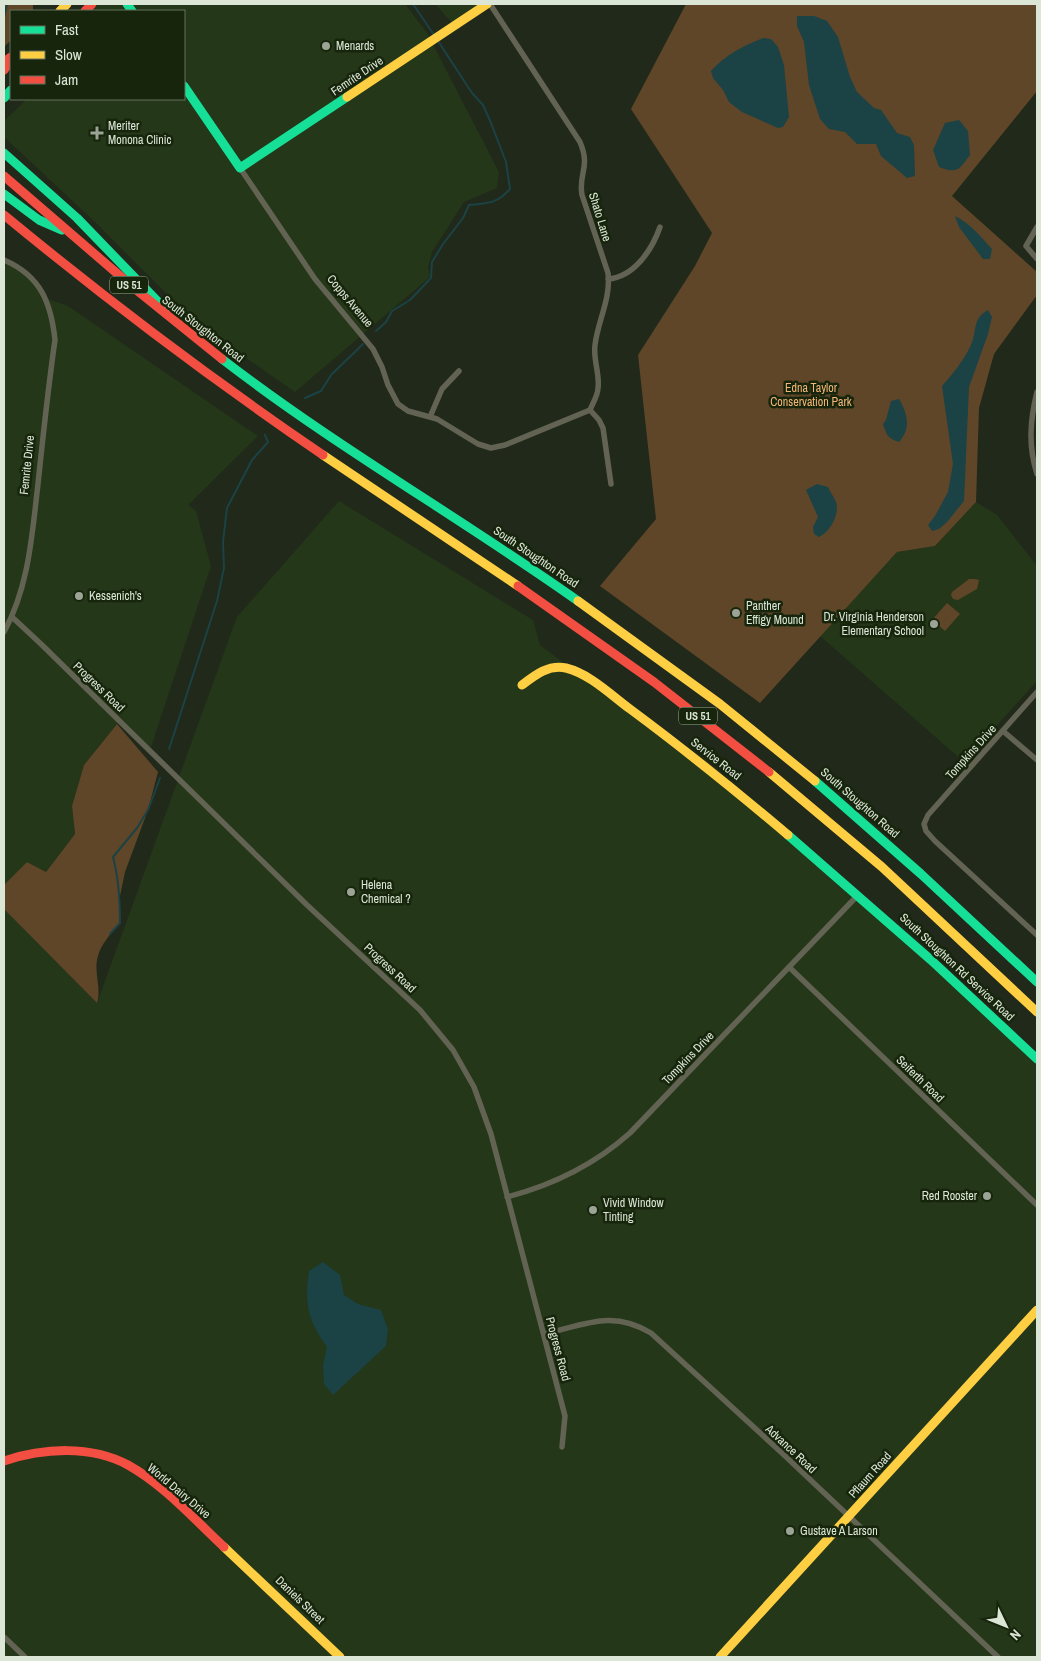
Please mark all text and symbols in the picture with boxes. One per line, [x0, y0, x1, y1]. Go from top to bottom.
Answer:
legend [10, 10, 185, 100]
text: Fast [55, 19, 79, 40]
place label: Menards [336, 38, 374, 54]
marker: Menards [320, 40, 332, 52]
text: Slow [55, 44, 82, 65]
street label: Femrite Drive [328, 53, 386, 99]
text: Jam [55, 69, 78, 90]
place label: Meriter Monona Clinic [108, 118, 172, 148]
marker: Meriter Monona Clinic [90, 126, 104, 140]
street label: Shato Lane [585, 191, 615, 243]
street label: Copps Avenue [323, 271, 377, 331]
road number: US 51 [110, 276, 148, 294]
street label: South Stoughton Road [159, 292, 247, 366]
park label: Edna Taylor Conservation Park [770, 380, 852, 410]
street label: Femrite Drive [16, 434, 38, 496]
street label: South Stoughton Road [490, 523, 582, 591]
place label: Kessenich's [89, 588, 142, 604]
marker: Kessenich's [73, 590, 85, 602]
place label: Panther Effigy Mound [746, 598, 804, 628]
marker: Panther Effigy Mound [730, 607, 742, 619]
place label: Dr. Virginia Henderson Elementary School [824, 609, 924, 639]
marker: Dr. Virginia Henderson Elementary School [928, 618, 940, 630]
street label: Progress Road [70, 658, 128, 716]
road number: US 51 [679, 708, 717, 724]
street label: Tompkins Drive [942, 721, 1000, 783]
street label: Service Road [688, 734, 744, 784]
street label: South Stoughton Road [817, 764, 903, 842]
place label: Helena Chemical ? [361, 877, 411, 907]
marker: Helena Chemical ? [345, 886, 357, 898]
street label: South Stoughton Rd Service Road [896, 910, 1018, 1024]
street label: Progress Road [361, 940, 419, 996]
street label: Tompkins Drive [659, 1028, 717, 1088]
street label: Seiferth Road [893, 1052, 947, 1106]
place label: Red Rooster [922, 1188, 978, 1204]
marker: Red Rooster [981, 1190, 993, 1202]
place label: Vivid Window Tinting [603, 1195, 664, 1225]
marker: Vivid Window Tinting [587, 1204, 599, 1216]
street label: Progress Road [542, 1315, 574, 1383]
street label: Advance Road [761, 1420, 820, 1477]
street label: Pflaum Road [845, 1449, 895, 1501]
street label: World Dairy Drive [144, 1460, 214, 1522]
place label: Gustave A Larson [800, 1523, 878, 1539]
marker: Gustave A Larson [784, 1525, 796, 1537]
street label: Daniels Street [272, 1573, 328, 1628]
north arrow [981, 1601, 1031, 1651]
text: N [1006, 1626, 1025, 1644]

